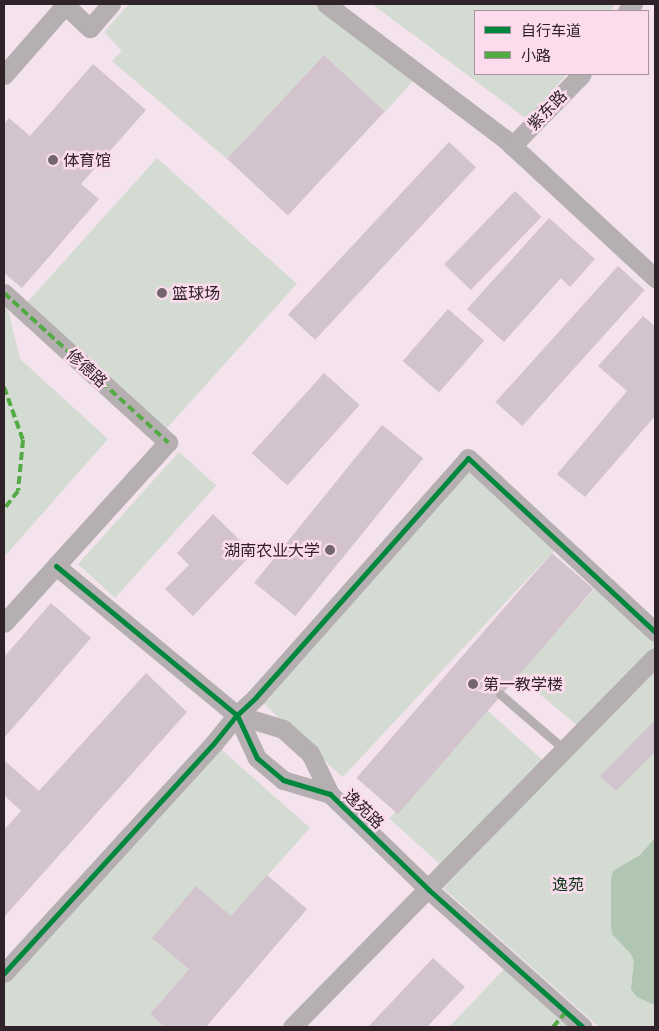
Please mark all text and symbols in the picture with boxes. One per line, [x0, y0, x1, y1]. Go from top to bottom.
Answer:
legend [474, 10, 649, 75]
text: 自行车道 [521, 21, 581, 39]
text: 小路 [521, 46, 551, 64]
street label: 紫东路 [523, 86, 571, 134]
place label: 体育馆 [63, 150, 111, 170]
marker: 体育馆 [47, 154, 59, 166]
place label: 篮球场 [172, 283, 220, 303]
marker: 篮球场 [156, 287, 168, 299]
street label: 修德路 [63, 345, 111, 391]
place label: 湖南农业大学 [224, 540, 320, 560]
marker: 湖南农业大学 [324, 544, 336, 556]
place label: 第一教学楼 [483, 674, 563, 694]
marker: 第一教学楼 [467, 678, 479, 690]
street label: 逸苑路 [340, 785, 388, 833]
park label: 逸苑 [552, 874, 584, 894]

